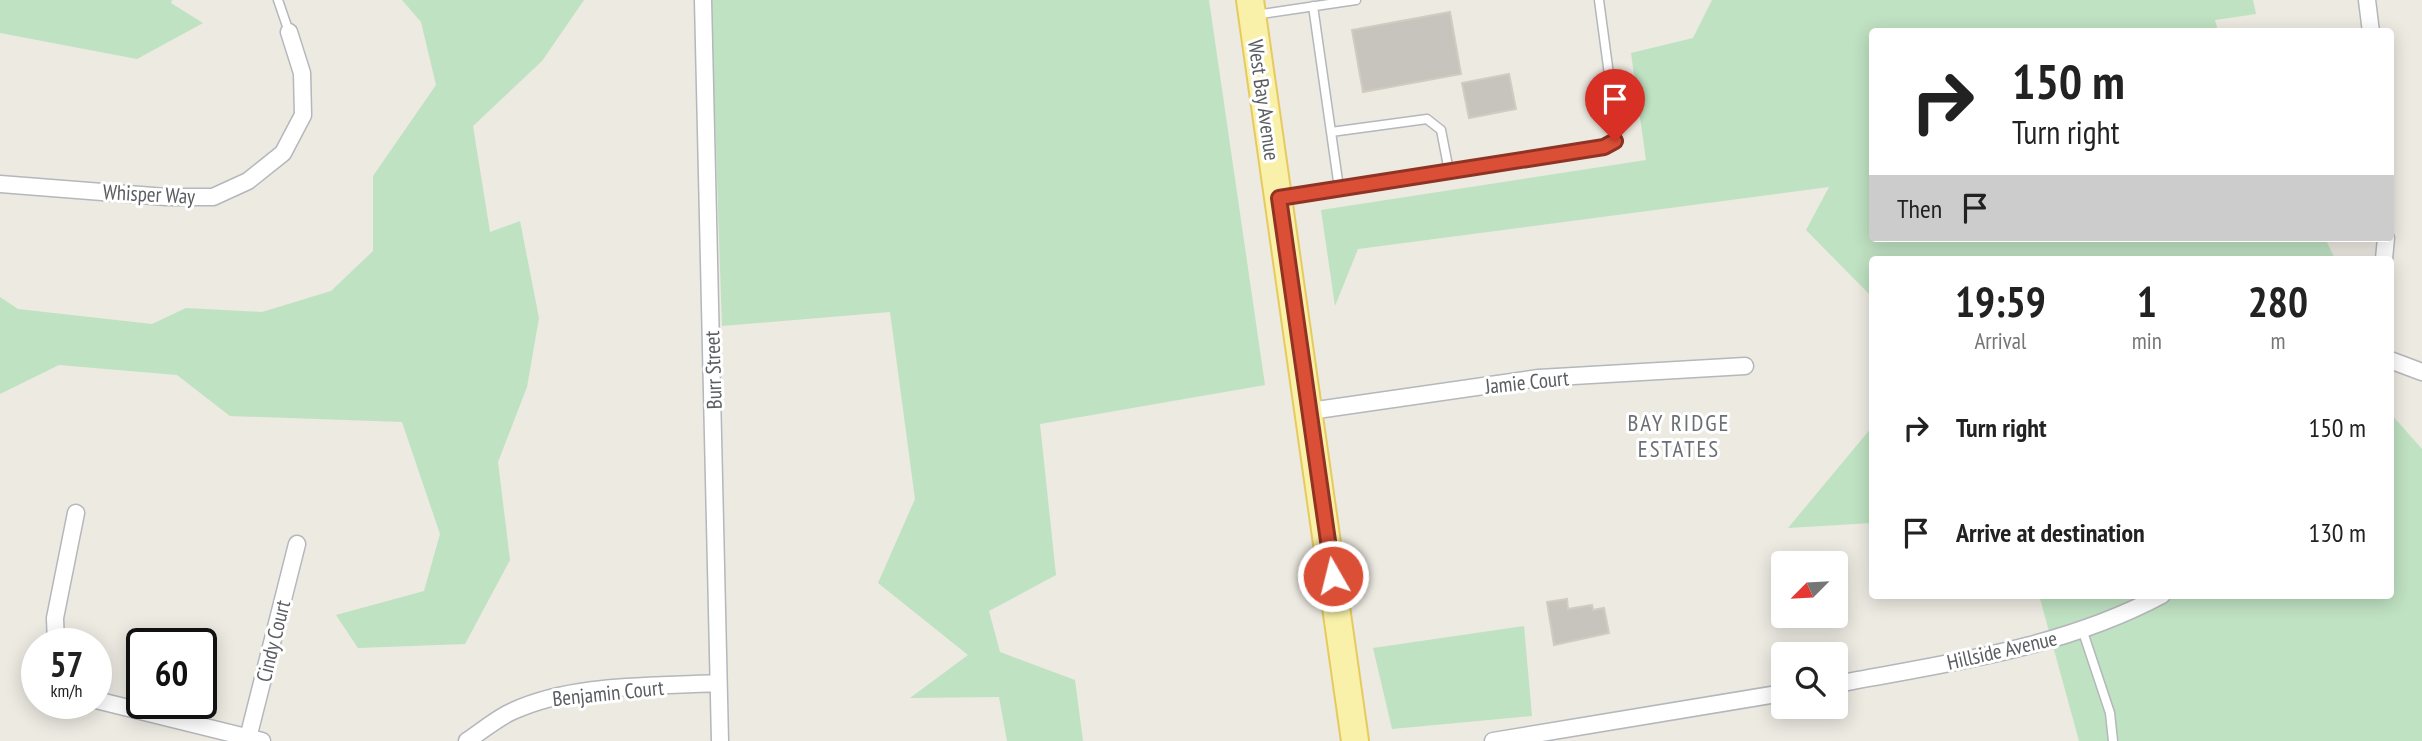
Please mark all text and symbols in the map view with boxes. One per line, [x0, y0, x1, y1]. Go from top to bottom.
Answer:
street label: West Bay Avenue [1242, 38, 1286, 162]
text: 150 m [2012, 49, 2125, 113]
icon: right [1897, 56, 1988, 147]
pin [1585, 69, 1645, 141]
icon: arrive [1596, 80, 1634, 118]
text: Turn right [2012, 111, 2120, 153]
street label: Whisper Way [102, 178, 196, 210]
icon: arrive [1956, 189, 1994, 227]
text: Then [1897, 192, 1942, 225]
text: 19:59 [1955, 274, 2046, 329]
text: 1 [2137, 274, 2157, 329]
text: 280 [2248, 274, 2308, 329]
text: Arrival [1974, 326, 2026, 355]
text: min [2132, 326, 2162, 355]
text: m [2270, 326, 2285, 355]
street label: Burr Street [698, 330, 728, 410]
street label: Jamie Court [1483, 364, 1570, 400]
district label: BAY RIDGE ESTATES [1628, 408, 1730, 463]
icon: right [1897, 409, 1935, 447]
text: Turn right [1956, 411, 2047, 444]
text: 150 m [2308, 411, 2366, 444]
icon: arrive [1897, 514, 1935, 552]
text: Arrive at destination [1956, 516, 2145, 549]
text: 130 m [2308, 516, 2366, 549]
position arrow [1296, 539, 1370, 613]
north arrow [1771, 551, 1848, 628]
map controls [1771, 551, 1848, 719]
street label: Cindy Court [250, 597, 296, 685]
street label: Hillside Avenue [1944, 624, 2060, 676]
speed limit sign: 60 [126, 628, 217, 719]
text: 57 [50, 641, 83, 687]
button: search [1771, 642, 1848, 719]
street label: Benjamin Court [551, 674, 665, 712]
text: km/h [51, 679, 82, 702]

